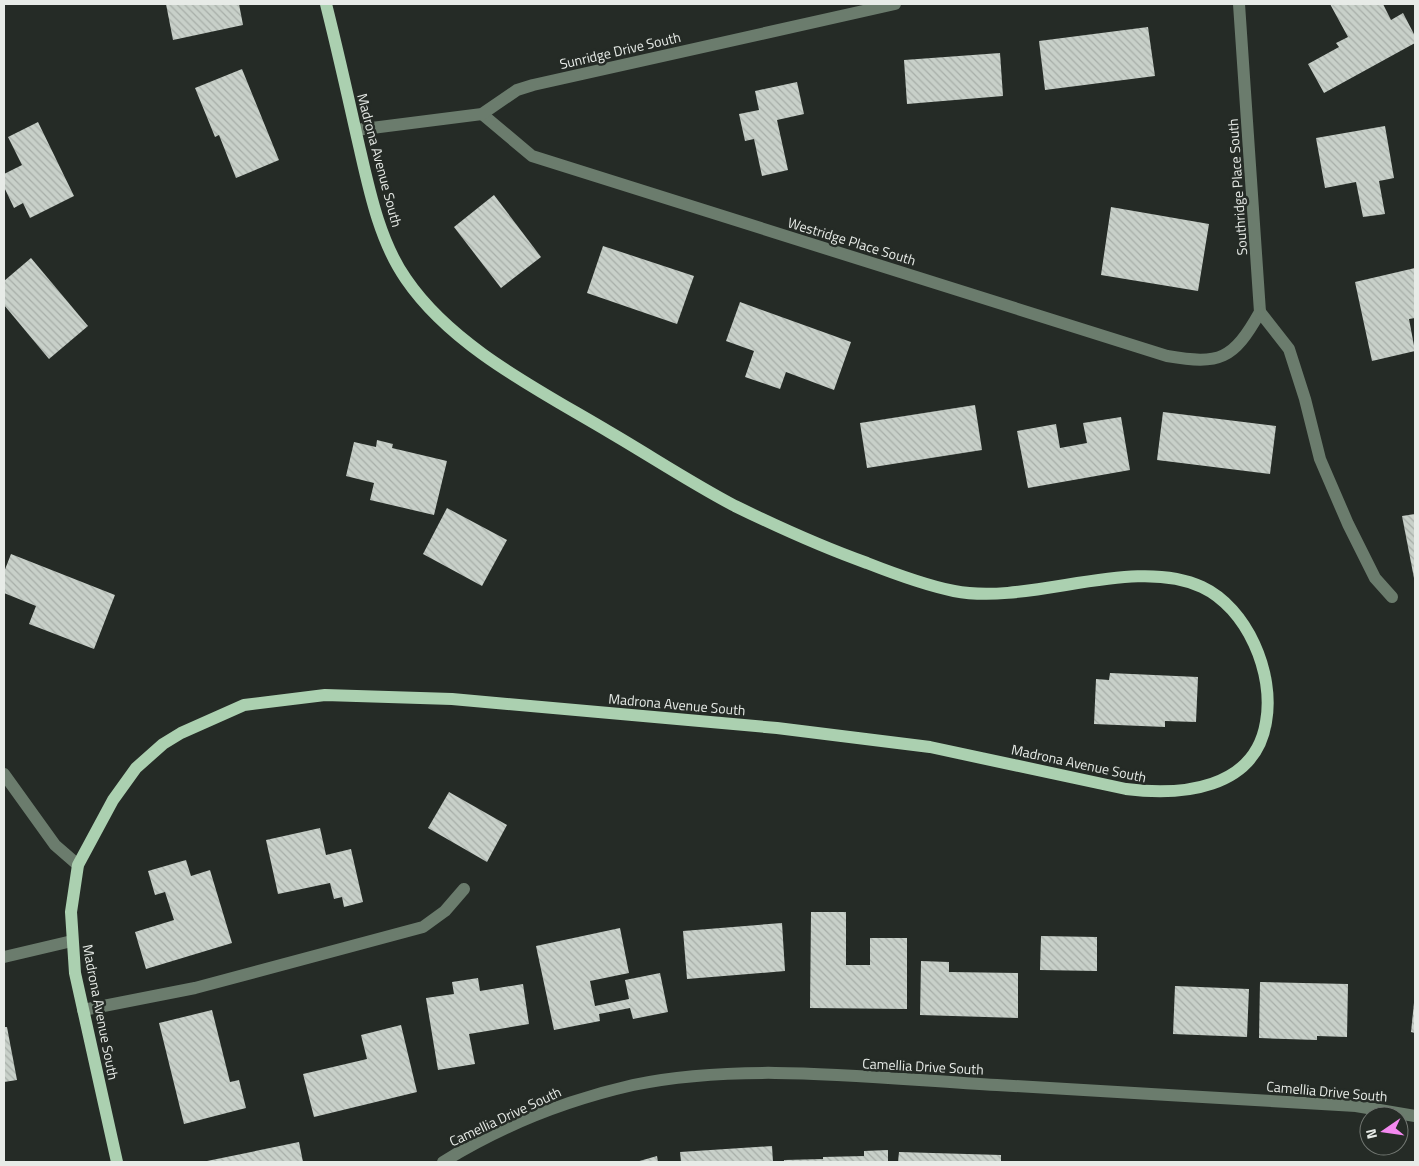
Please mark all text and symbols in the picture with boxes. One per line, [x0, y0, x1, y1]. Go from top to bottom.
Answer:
street label: Sunridge Drive South [557, 26, 683, 74]
street label: Madrona Avenue South [352, 91, 408, 229]
street label: Southridge Place South [1222, 118, 1252, 256]
street label: Westridge Place South [785, 212, 919, 270]
street label: Madrona Avenue South [608, 688, 746, 720]
street label: Madrona Avenue South [1010, 738, 1148, 788]
street label: Madrona Avenue South [78, 942, 124, 1082]
street label: Camellia Drive South [862, 1052, 984, 1080]
street label: Camellia Drive South [1266, 1075, 1388, 1107]
street label: Camellia Drive South [445, 1081, 565, 1151]
north arrow [1359, 1106, 1409, 1156]
text: N [1360, 1127, 1382, 1141]

